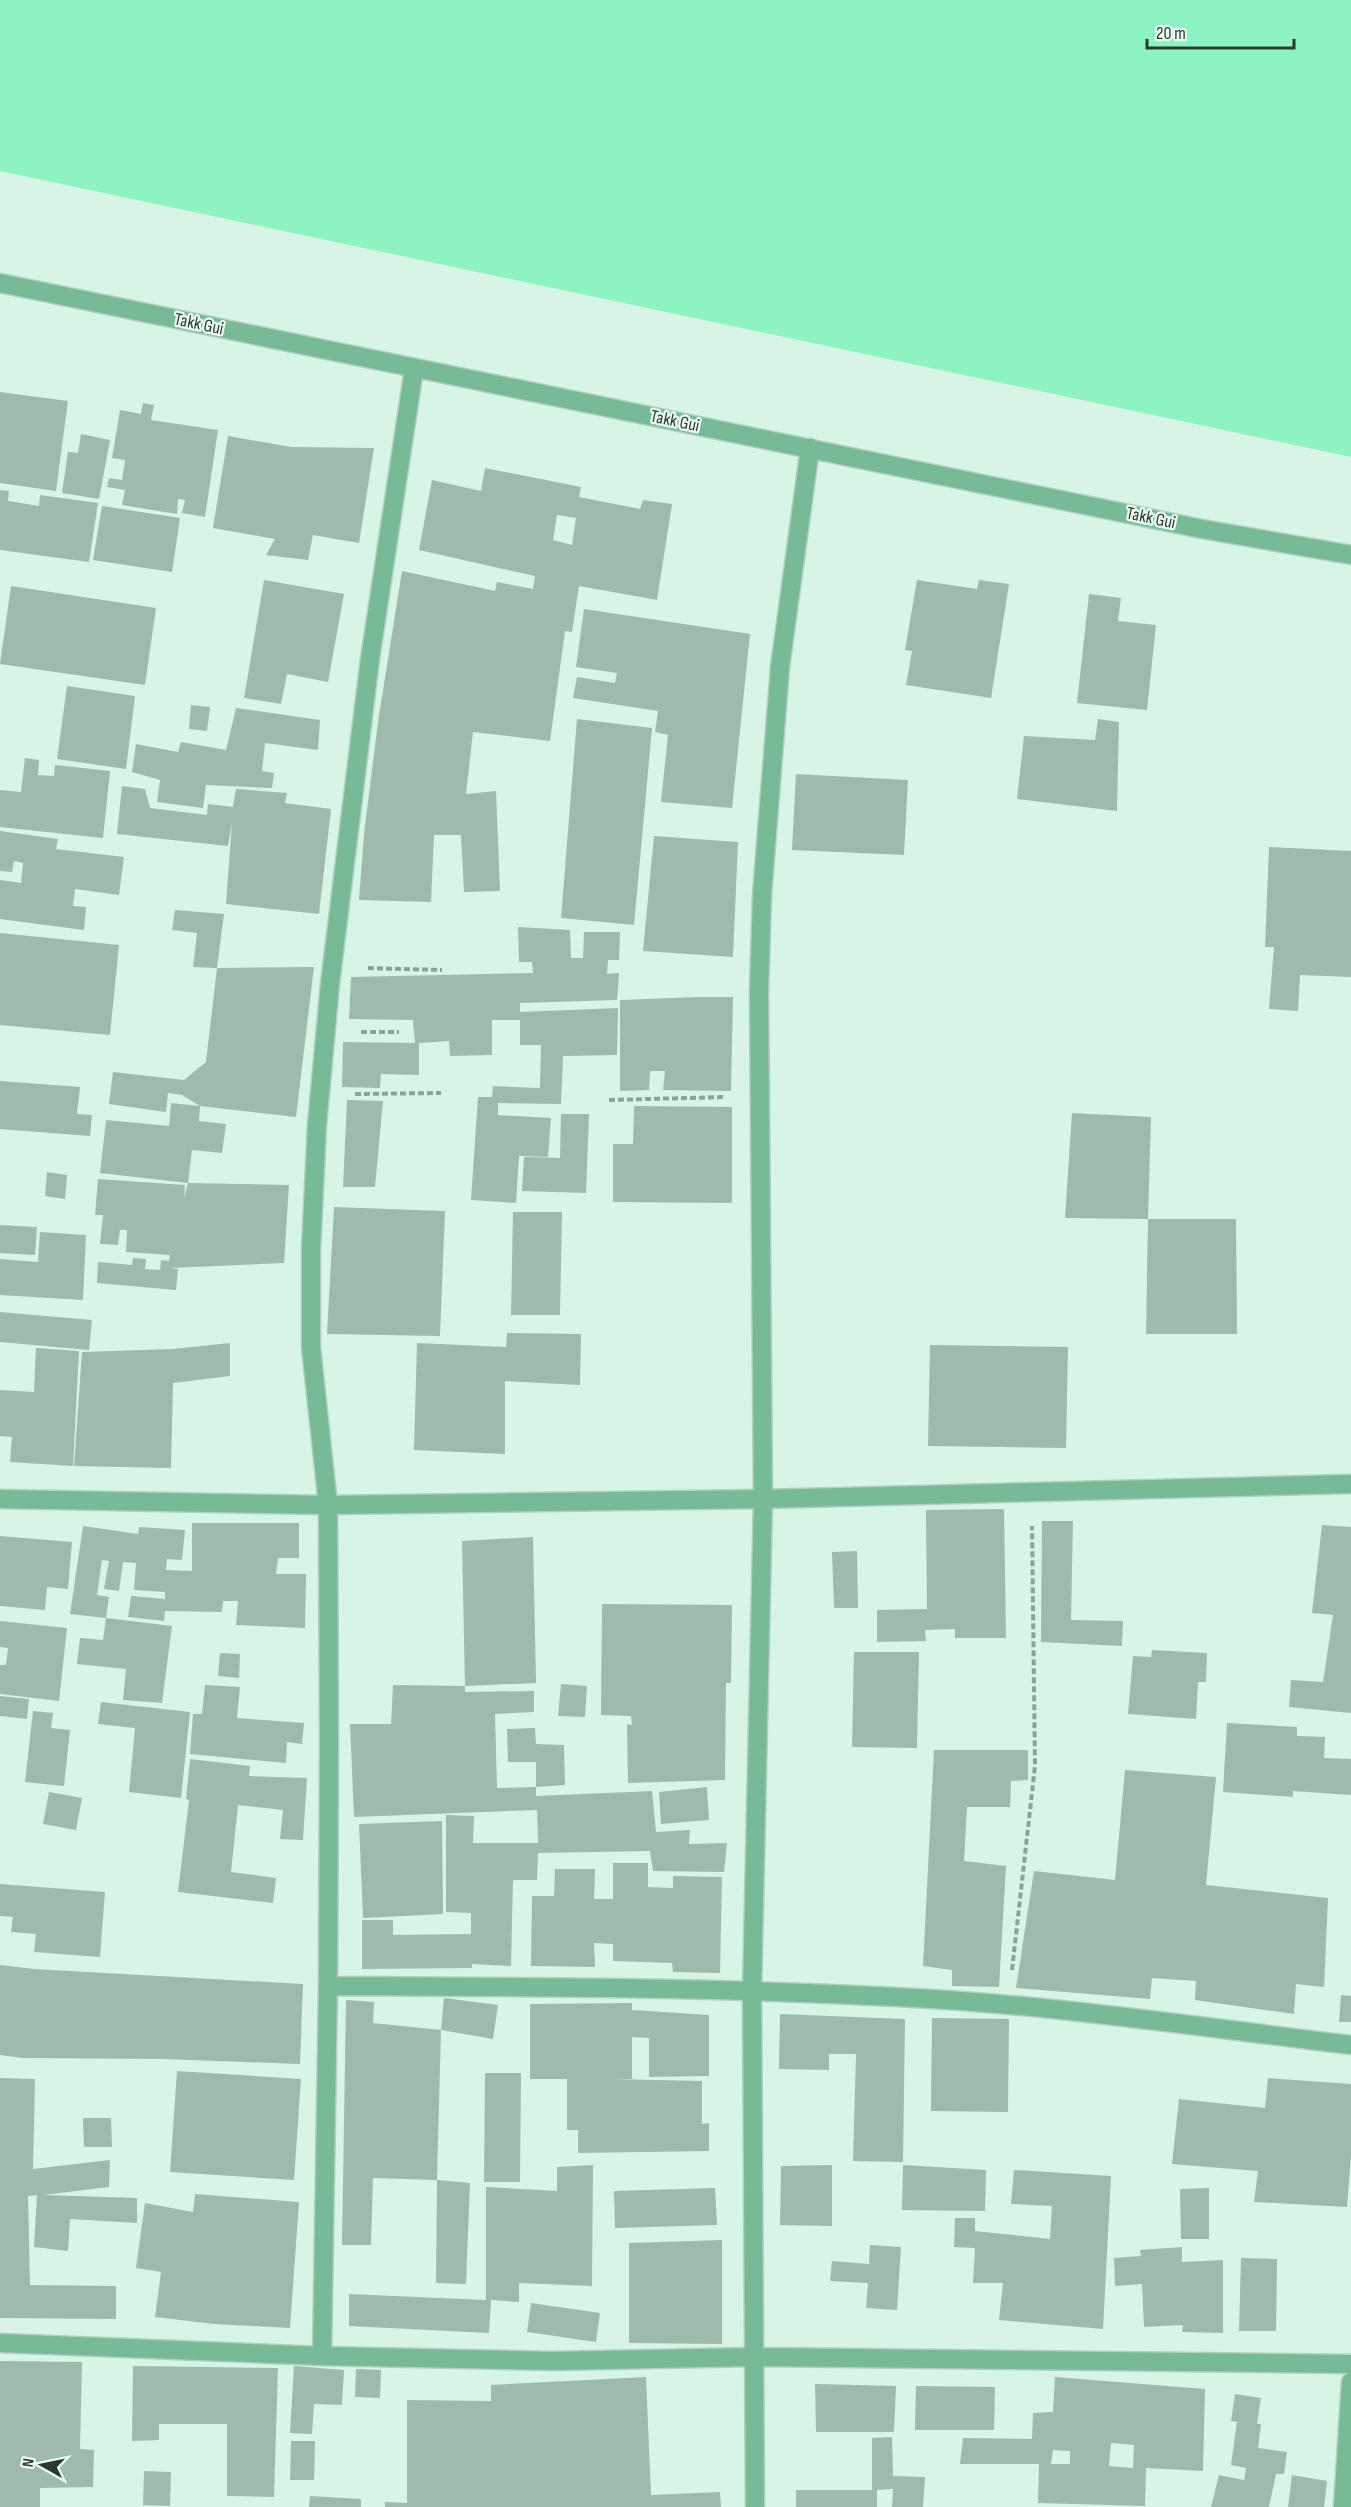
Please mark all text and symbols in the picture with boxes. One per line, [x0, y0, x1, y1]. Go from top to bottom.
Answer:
scale bar [1147, 12, 1294, 50]
text: 20 m [1156, 23, 1186, 44]
street label: Takk Gui [173, 309, 225, 339]
street label: Takk Gui [649, 406, 701, 436]
street label: Takk Gui [1125, 503, 1177, 533]
north arrow [12, 2435, 72, 2495]
text: N [19, 2457, 39, 2469]

